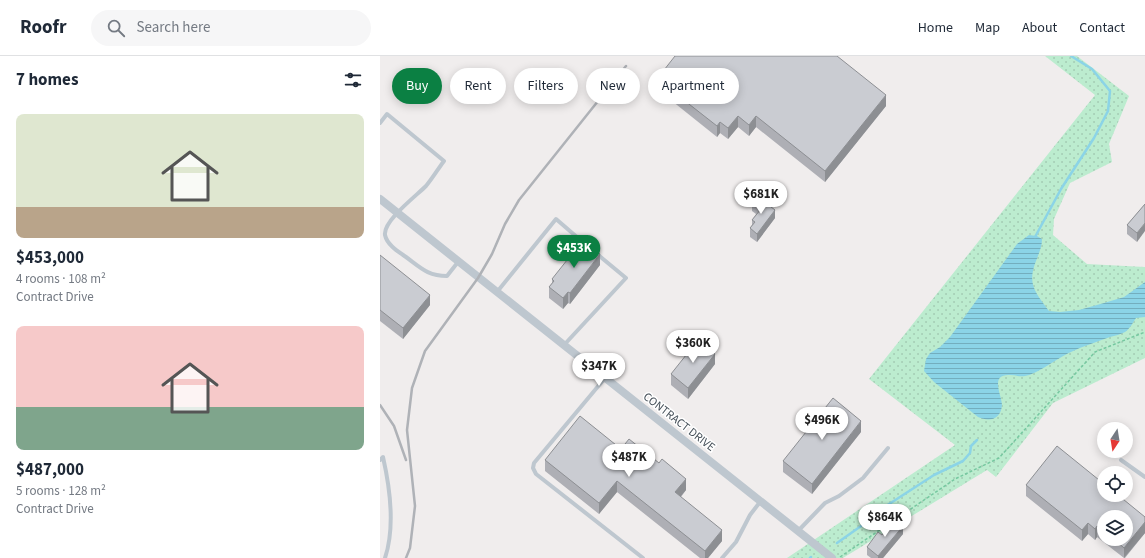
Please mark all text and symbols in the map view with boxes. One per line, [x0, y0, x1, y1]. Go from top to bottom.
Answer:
search box [91, 10, 371, 46]
text: Roofr [20, 14, 67, 41]
icon: search [105, 17, 127, 39]
text: Search here [137, 17, 210, 38]
text: Home [918, 18, 953, 38]
text: Map [975, 18, 1000, 38]
text: About [1022, 18, 1057, 38]
text: Contact [1079, 18, 1125, 38]
text: 7 homes [16, 68, 78, 92]
chip: Buy [392, 68, 442, 104]
chip: Rent [450, 68, 506, 104]
chip: Filters [514, 68, 578, 104]
chip: New [586, 68, 640, 104]
chip: Apartment [648, 68, 739, 104]
icon: filters [342, 69, 364, 91]
icon: home [154, 140, 226, 212]
pin: $681K [733, 181, 789, 215]
text: $681K [743, 185, 779, 203]
pin: $453K [546, 235, 602, 269]
text: $453K [556, 239, 592, 257]
text: $453,000 [16, 246, 84, 270]
text: 4 rooms · 108 m² [16, 270, 106, 288]
text: Contract Drive [16, 288, 94, 306]
pin: $360K [665, 330, 721, 364]
text: $360K [675, 334, 711, 352]
icon: home [154, 352, 226, 424]
pin: $347K [571, 353, 627, 387]
text: $347K [581, 357, 617, 375]
street label: CONTRACT DRIVE [639, 388, 719, 456]
pin: $496K [794, 407, 850, 441]
text: $496K [804, 411, 840, 429]
north arrow [1097, 422, 1133, 458]
map controls [1097, 422, 1133, 546]
pin: $487K [601, 444, 657, 478]
text: $487K [611, 448, 647, 466]
text: $487,000 [16, 458, 84, 482]
button: locate [1097, 466, 1133, 502]
text: 5 rooms · 128 m² [16, 482, 106, 500]
text: Contract Drive [16, 500, 94, 518]
pin: $864K [857, 504, 913, 538]
text: $864K [867, 508, 903, 526]
button: layers [1097, 510, 1133, 546]

